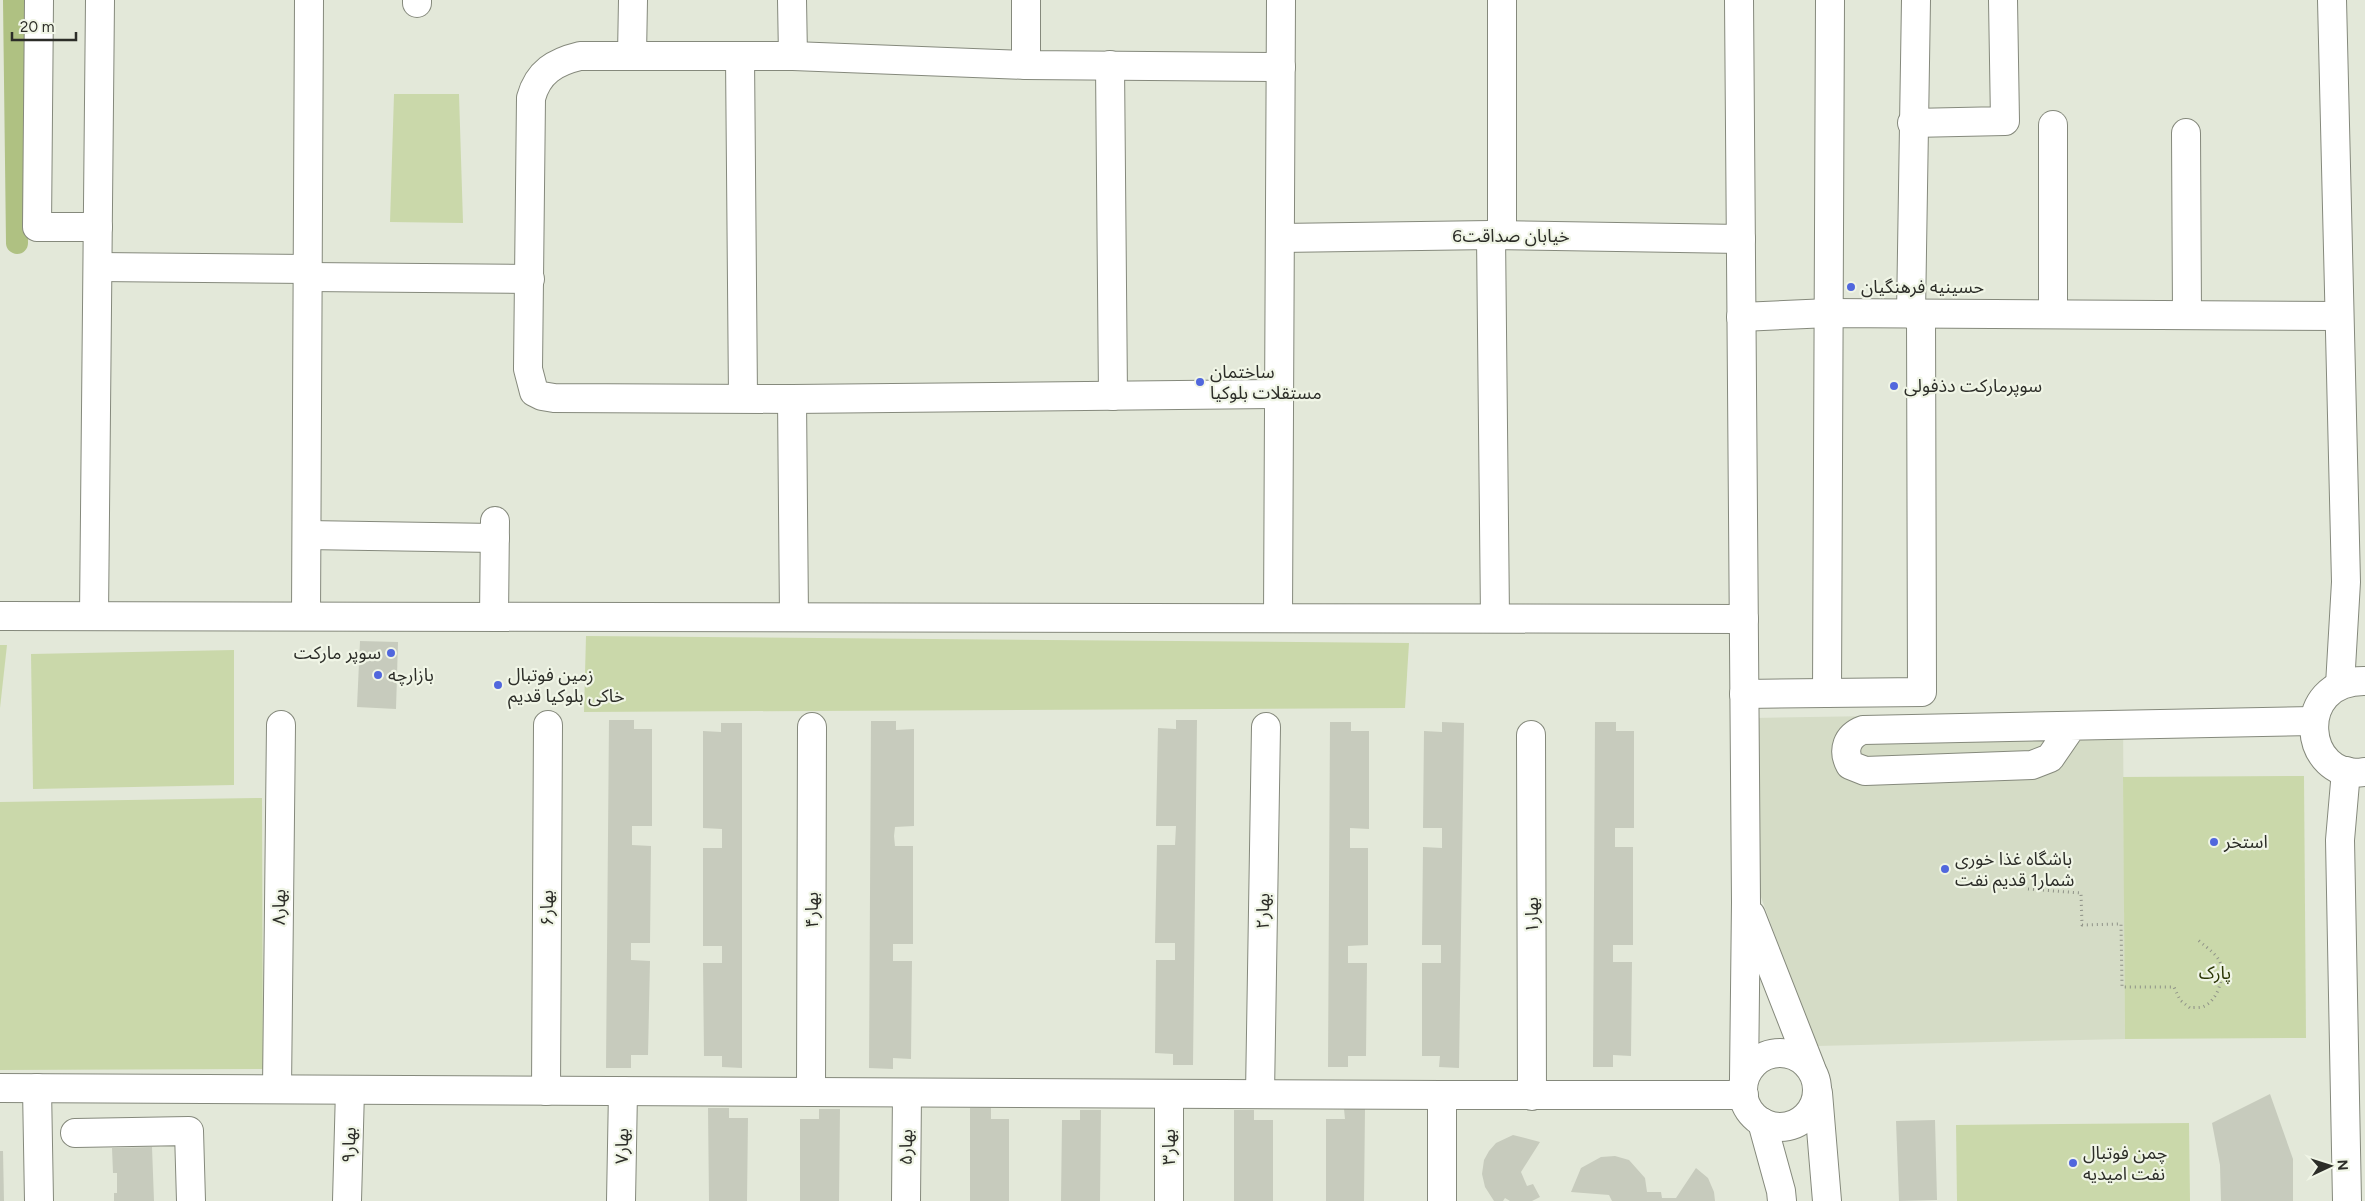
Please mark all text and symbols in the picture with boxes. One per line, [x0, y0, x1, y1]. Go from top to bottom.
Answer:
scale bar [12, 10, 76, 42]
text: 20 m [20, 18, 54, 36]
street label: خیابان صداقت6 [1452, 225, 1570, 247]
place label: حسینیه فرهنگیان [1861, 276, 1984, 298]
marker: حسینیه فرهنگیان [1845, 281, 1857, 293]
place label: ساختمان مستقلات بلوکیا [1210, 361, 1322, 404]
place label: سوپرمارکت دذفولی [1904, 375, 2042, 397]
marker: ساختمان مستقلات بلوکیا [1194, 376, 1206, 388]
marker: سوپرمارکت دذفولی [1888, 380, 1900, 392]
place label: سوپر مارکت [294, 642, 381, 664]
marker: سوپر مارکت [385, 647, 397, 659]
place label: بازارچه [388, 664, 434, 686]
place label: زمین فوتبال خاکی بلوکیا قدیم [508, 664, 625, 709]
marker: بازارچه [372, 669, 384, 681]
marker: زمین فوتبال خاکی بلوکیا قدیم [492, 679, 504, 691]
place label: استخر [2223, 831, 2268, 853]
marker: استخر [2208, 836, 2220, 848]
place label: باشگاه غذا خوری شمار1 قدیم نفت [1955, 848, 2074, 893]
marker: باشگاه غذا خوری شمار1 قدیم نفت [1939, 863, 1951, 875]
street label: بهار۸ [268, 889, 290, 925]
street label: بهار۶ [536, 890, 558, 926]
street label: بهار۴ [801, 892, 823, 928]
street label: بهار۲ [1252, 893, 1274, 929]
street label: بهار۱ [1521, 897, 1543, 933]
park label: پارک [2199, 962, 2231, 984]
street label: بهار۹ [337, 1127, 361, 1163]
street label: بهار۷ [611, 1128, 633, 1164]
street label: بهار۵ [895, 1129, 917, 1165]
street label: بهار۳ [1158, 1129, 1180, 1165]
north arrow [2305, 1141, 2355, 1191]
place label: چمن فوتبال نفت امیدیه [2083, 1142, 2167, 1185]
marker: چمن فوتبال نفت امیدیه [2067, 1157, 2079, 1169]
text: N [2334, 1159, 2351, 1171]

